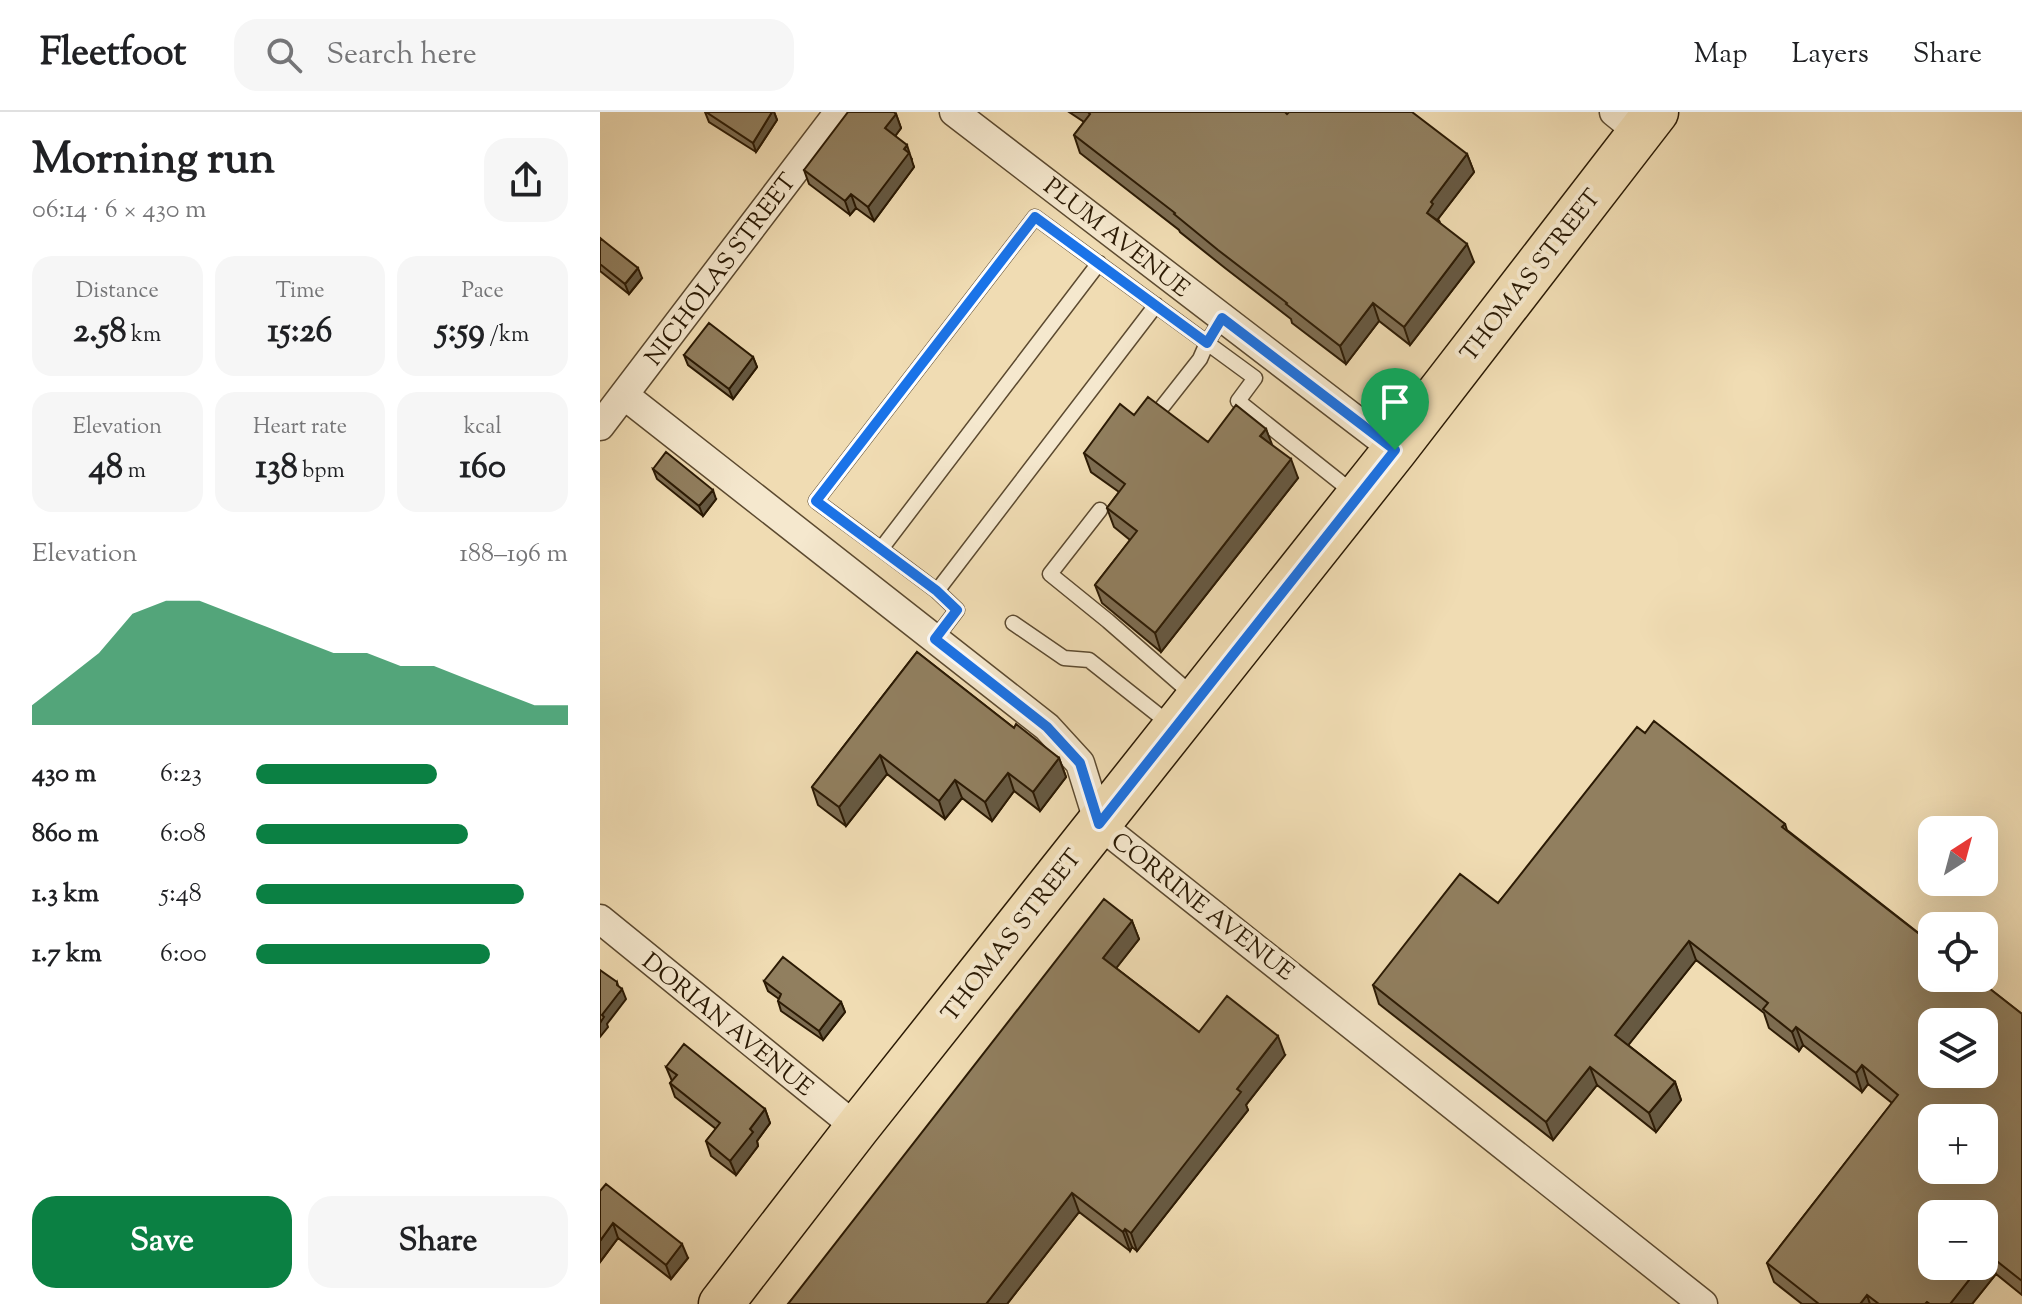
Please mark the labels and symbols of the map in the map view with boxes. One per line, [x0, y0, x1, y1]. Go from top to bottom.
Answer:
street label: NICHOLAS STREET [638, 167, 805, 374]
street label: PLUM AVENUE [1035, 171, 1196, 307]
street label: THOMAS STREET [1453, 183, 1610, 370]
pin [1361, 368, 1429, 450]
north arrow [1918, 816, 1998, 896]
street label: CORRINE AVENUE [1103, 825, 1301, 990]
street label: THOMAS STREET [934, 843, 1091, 1030]
street label: DORIAN AVENUE [634, 946, 820, 1106]

